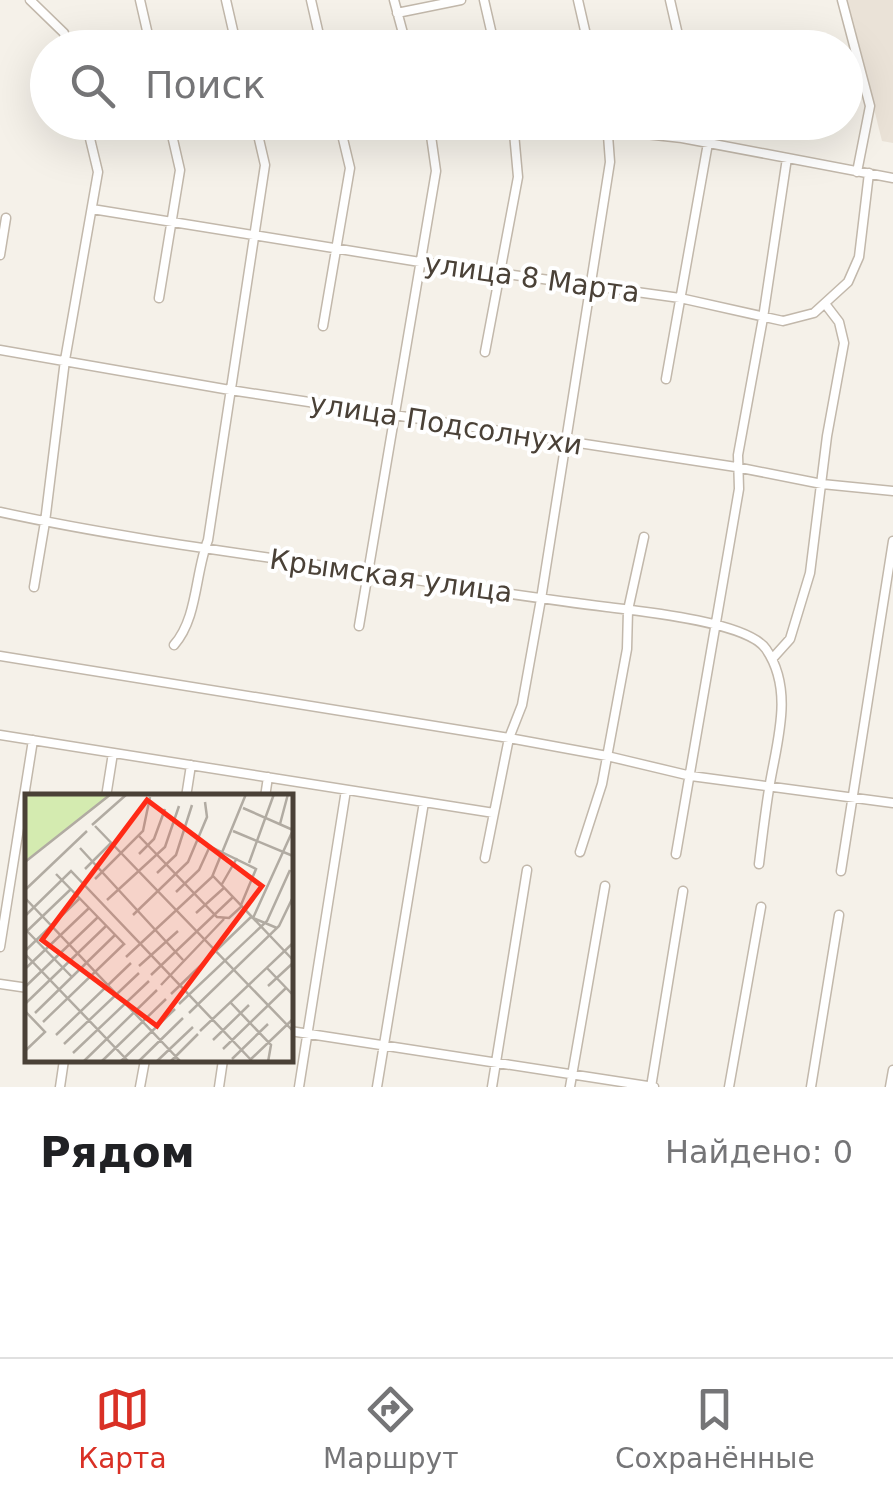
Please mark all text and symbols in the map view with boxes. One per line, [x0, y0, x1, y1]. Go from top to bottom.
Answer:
search box [30, 30, 863, 140]
icon: search [65, 58, 120, 113]
text: Поиск [145, 63, 265, 107]
street label: улица 8 Марта [422, 247, 642, 309]
street label: улица Подсолнухи [307, 386, 585, 462]
street label: Крымская улица [267, 543, 515, 609]
inset map [25, 794, 292, 1062]
text: Рядом [40, 1128, 195, 1177]
text: Найдено: 0 [665, 1133, 853, 1171]
tab: Карта [78, 1382, 167, 1475]
tab: Маршрут [323, 1382, 458, 1475]
tab: Сохранённые [615, 1382, 815, 1475]

